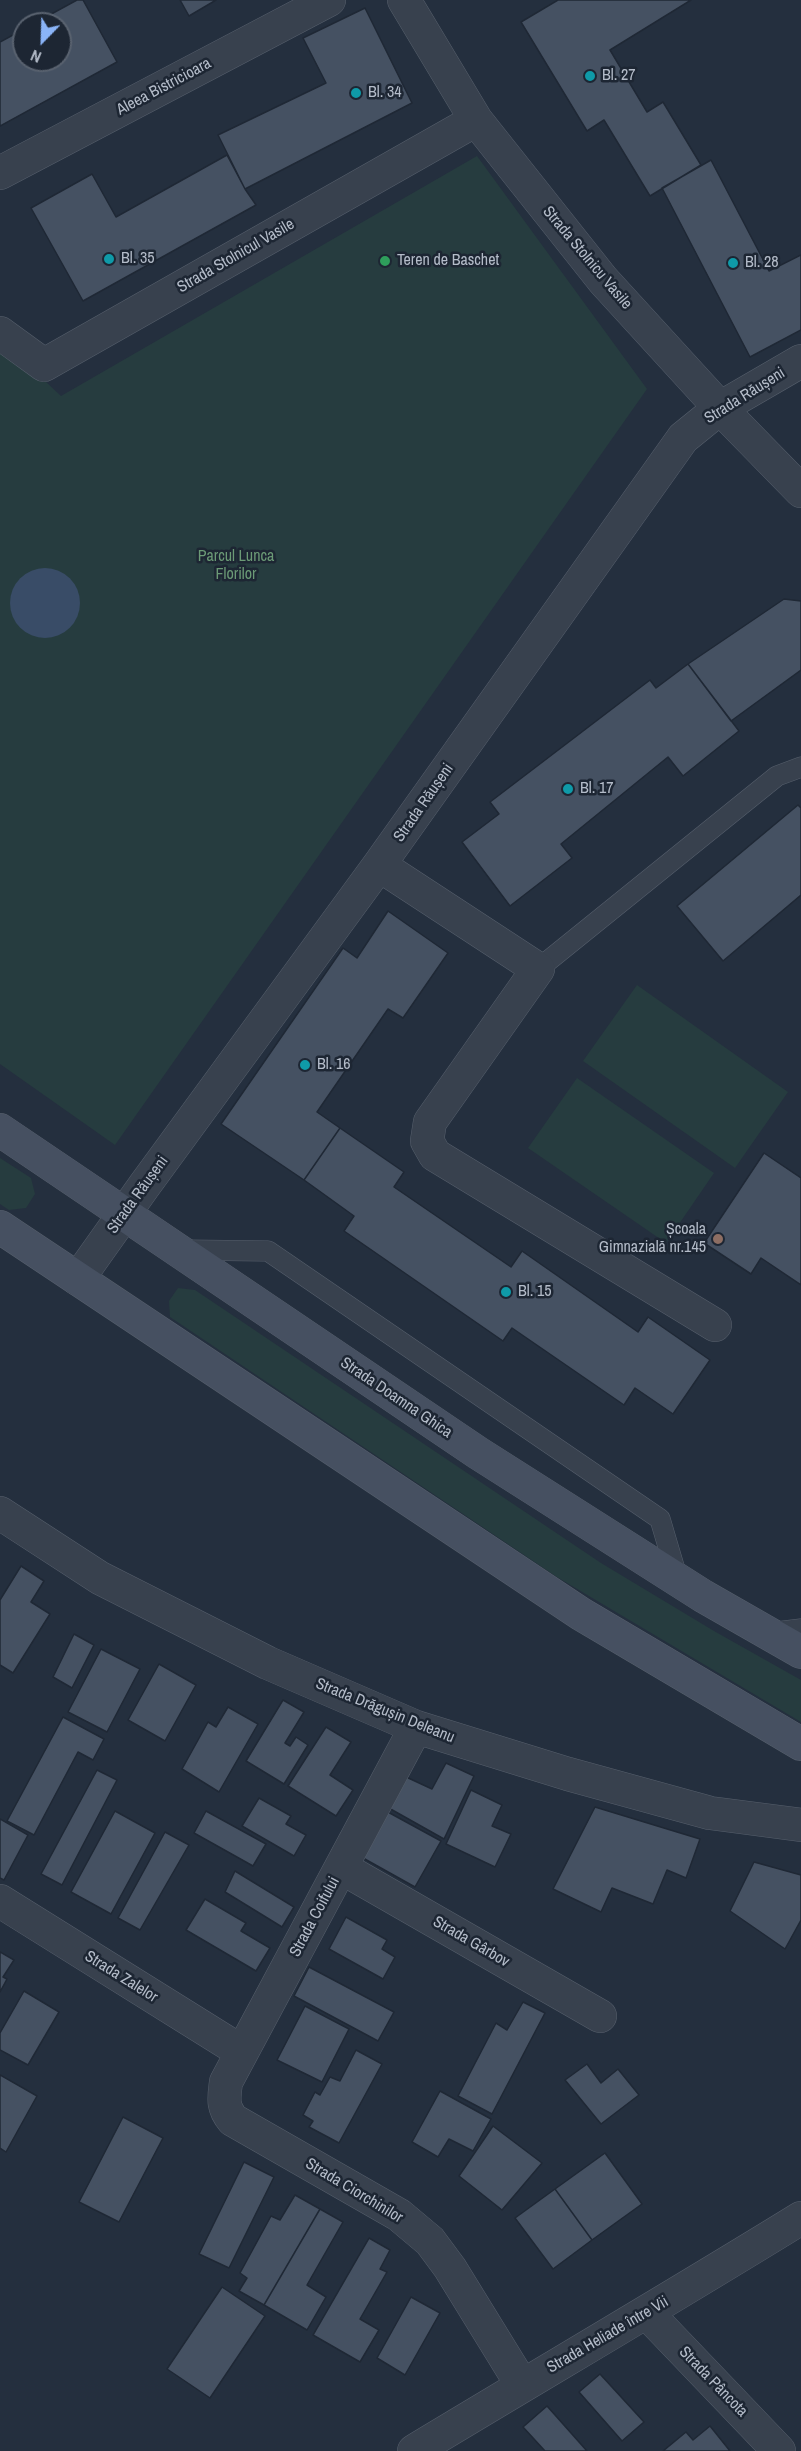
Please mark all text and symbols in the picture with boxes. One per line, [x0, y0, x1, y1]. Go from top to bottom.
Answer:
north arrow [12, 12, 72, 72]
text: N [27, 45, 44, 69]
street label: Aleea Bistricioara [113, 54, 215, 120]
place label: Bl. 27 [602, 66, 636, 86]
marker: Bl. 27 [583, 69, 597, 83]
place label: Bl. 34 [368, 83, 402, 103]
marker: Bl. 34 [349, 86, 363, 100]
street label: Strada Stolnicu Vasile [538, 202, 636, 314]
street label: Strada Stolnicul Vasile [174, 215, 298, 297]
place label: Bl. 35 [121, 249, 155, 269]
place label: Teren de Baschet [397, 251, 499, 271]
marker: Bl. 35 [102, 252, 116, 266]
place label: Bl. 28 [745, 253, 779, 273]
marker: Teren de Baschet [378, 254, 392, 268]
marker: Bl. 28 [726, 256, 740, 270]
street label: Strada Răușeni [701, 364, 789, 428]
park label: Parcul Lunca Florilor [198, 547, 274, 585]
street label: Strada Răușeni [390, 760, 458, 846]
place label: Bl. 17 [580, 779, 614, 799]
marker: Bl. 17 [561, 782, 575, 796]
place label: Bl. 16 [317, 1055, 351, 1075]
marker: Bl. 16 [298, 1058, 312, 1072]
street label: Strada Răușeni [103, 1152, 173, 1238]
place label: Școala Gimnazială nr.145 [599, 1220, 706, 1258]
marker: Școala Gimnazială nr.145 [711, 1232, 725, 1246]
place label: Bl. 15 [518, 1282, 552, 1302]
marker: Bl. 15 [499, 1285, 513, 1299]
street label: Strada Doamna Ghica [337, 1354, 455, 1442]
street label: Strada Drăgușin Deleanu [313, 1674, 457, 1748]
street label: Strada Coifului [286, 1874, 344, 1960]
street label: Strada Gârbov [429, 1912, 513, 1972]
street label: Strada Zalelor [81, 1947, 161, 2007]
street label: Strada Ciorchinilor [302, 2154, 406, 2228]
street label: Strada Heliade între Vii [544, 2292, 672, 2378]
street label: Strada Pâncota [675, 2343, 751, 2421]

